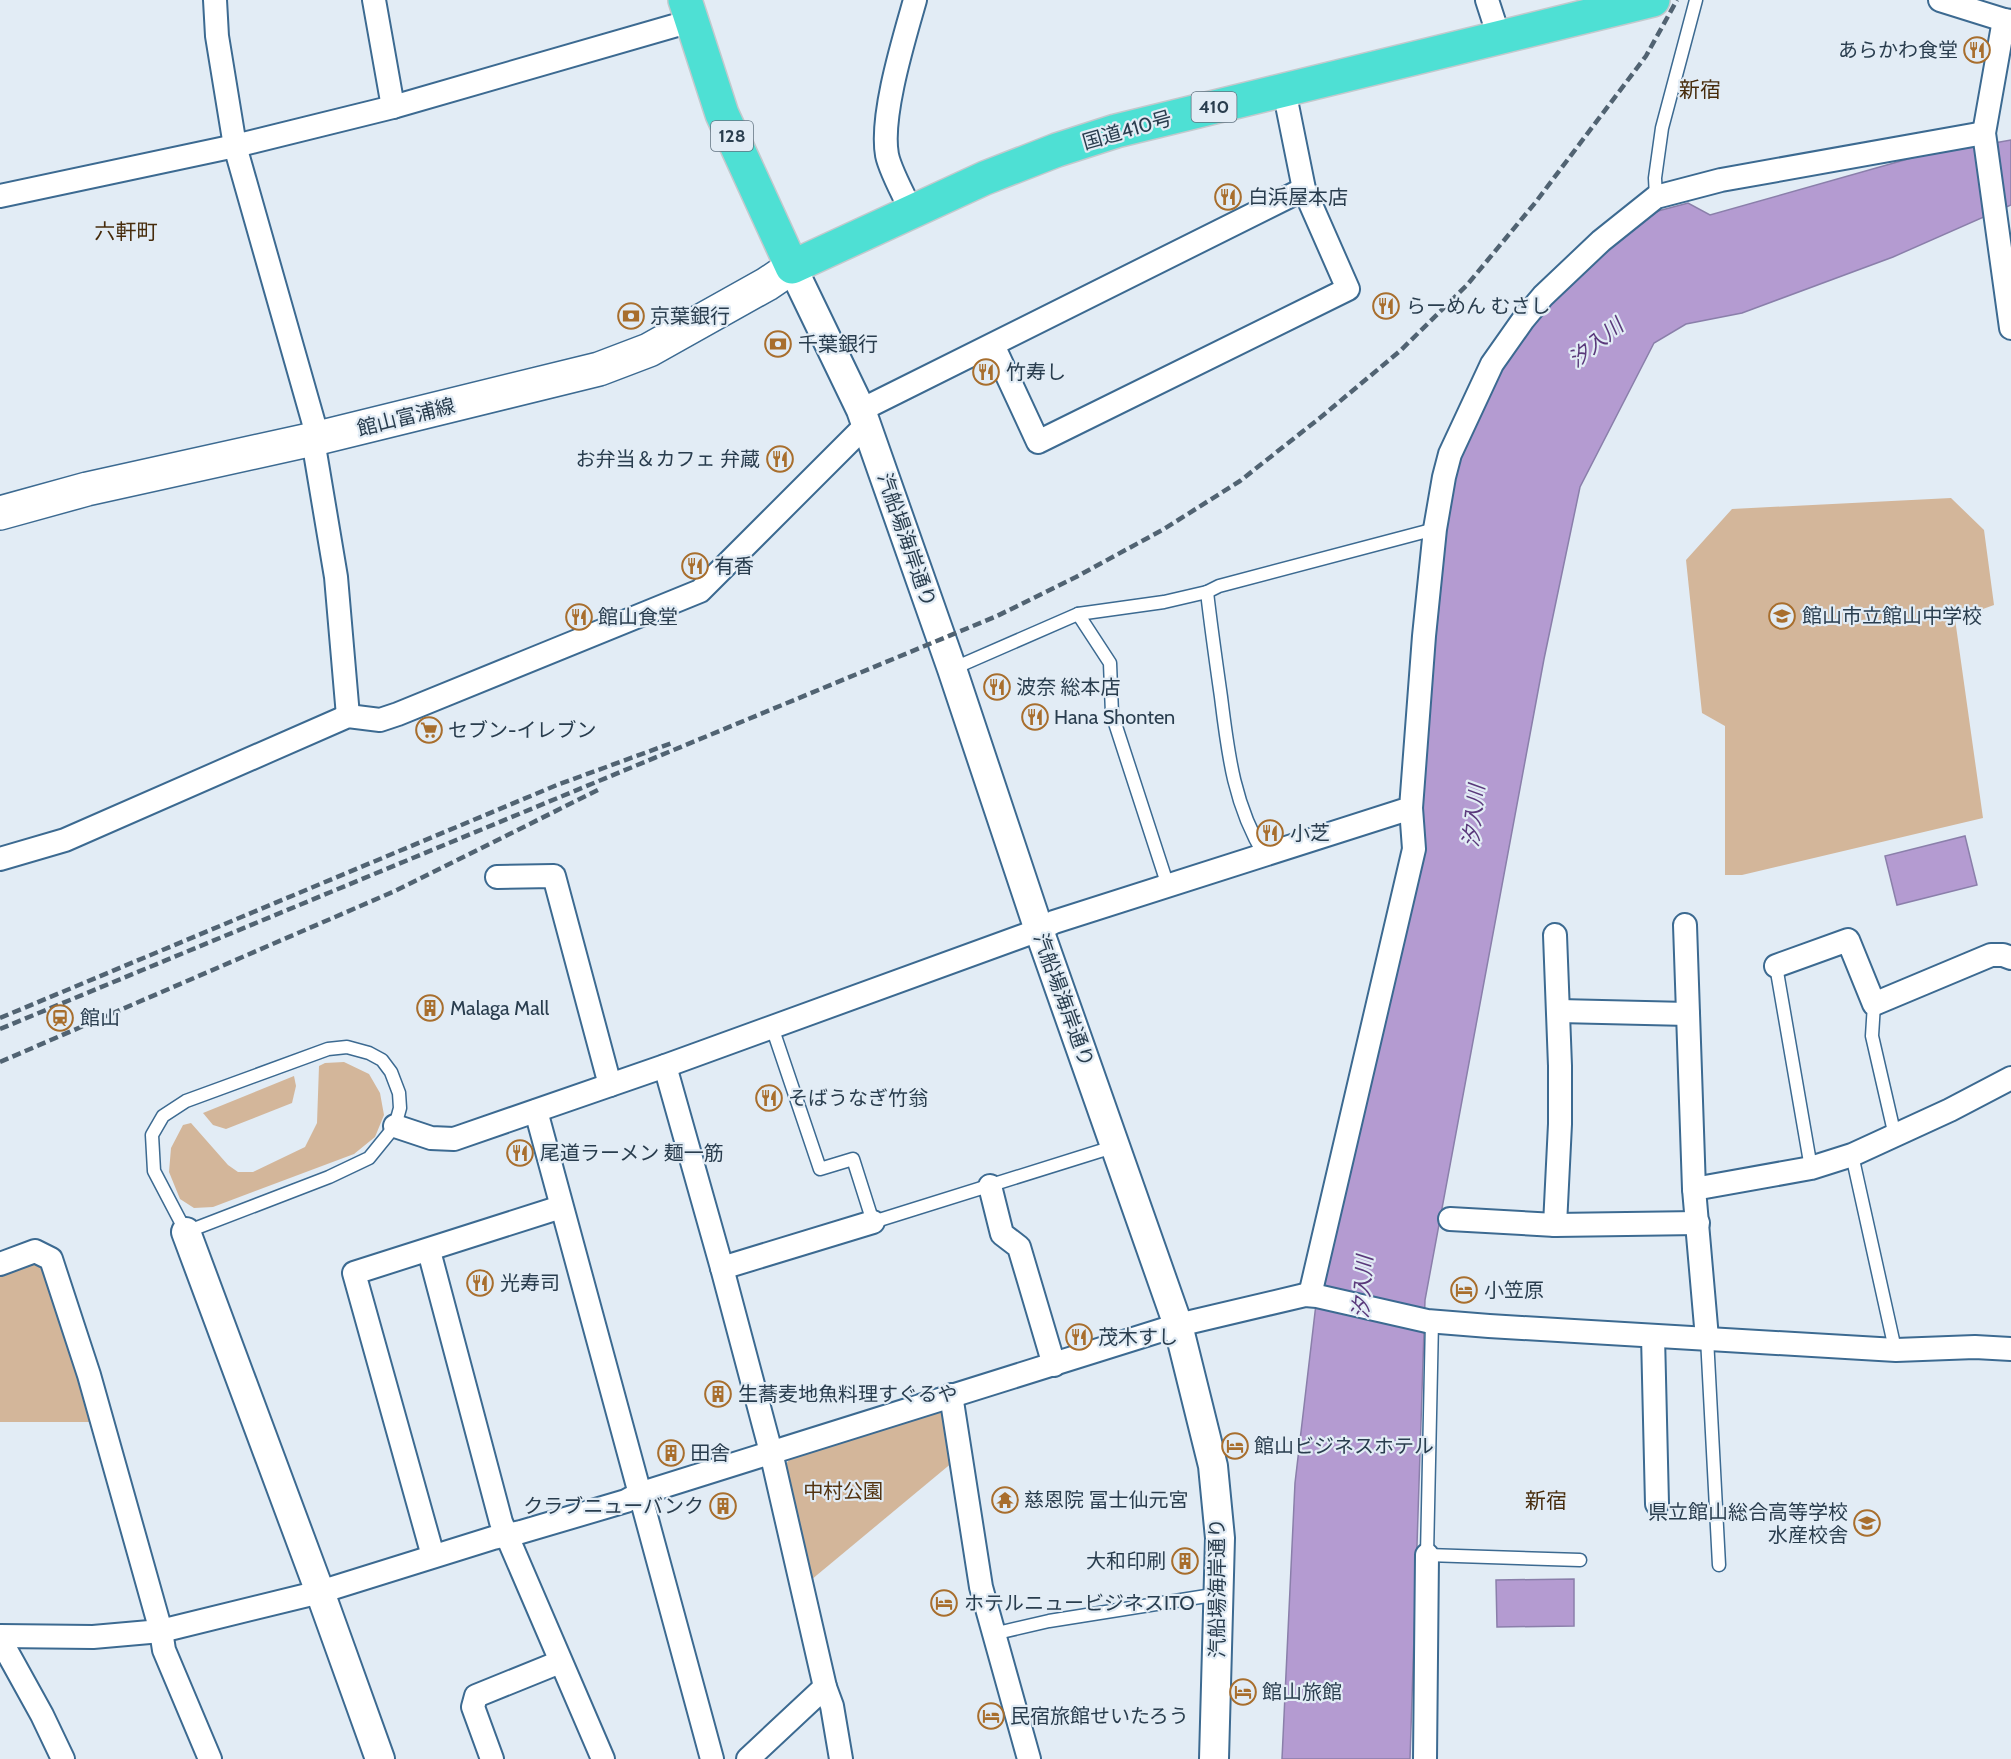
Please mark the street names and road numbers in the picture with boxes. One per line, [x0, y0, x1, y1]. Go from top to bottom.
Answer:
road number: 410 [1192, 92, 1236, 122]
street label: 国道410号 [1079, 106, 1175, 154]
road number: 128 [711, 121, 753, 151]
street label: 館山富浦線 [355, 393, 457, 441]
street label: 汽船場海岸通り [873, 470, 941, 610]
street label: 汽船場海岸通り [1029, 930, 1099, 1070]
street label: 汽船場海岸通り [1205, 1518, 1229, 1658]

